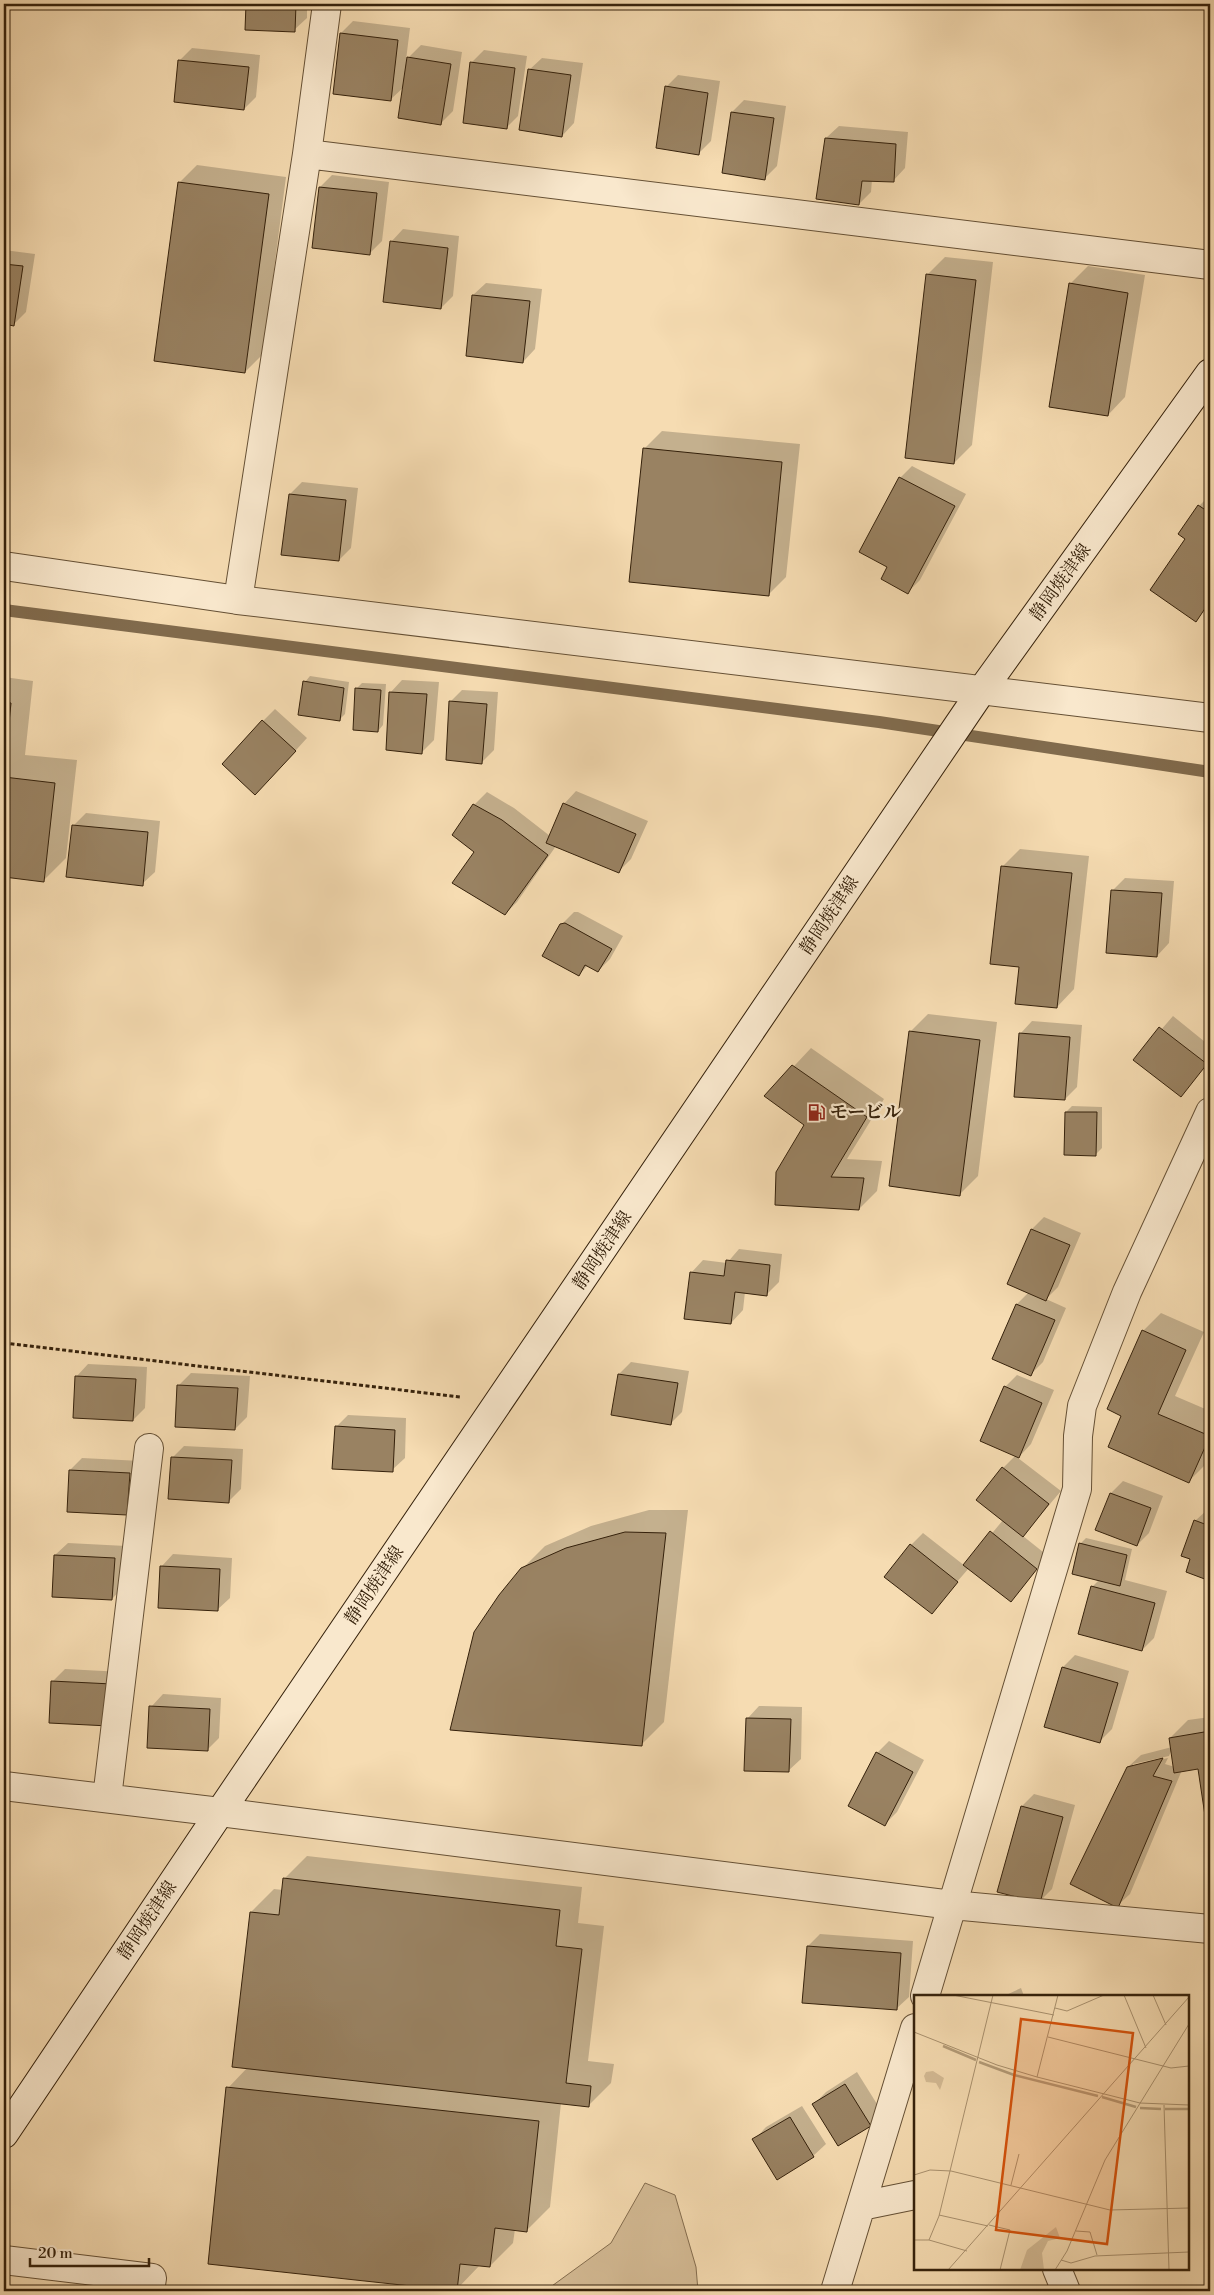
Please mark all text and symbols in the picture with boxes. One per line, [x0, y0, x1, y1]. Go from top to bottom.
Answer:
street label: 静岡焼津線 [1025, 539, 1096, 625]
street label: 静岡焼津線 [795, 872, 864, 959]
place label: モービル [830, 1101, 901, 1124]
fuel station icon: モービル [806, 1102, 826, 1122]
street label: 静岡焼津線 [568, 1207, 637, 1294]
street label: 静岡焼津線 [340, 1542, 409, 1629]
street label: 静岡焼津線 [113, 1877, 182, 1964]
inset map [914, 1995, 1189, 2270]
scale bar [30, 2235, 149, 2267]
text: 20 m [38, 2244, 73, 2263]

